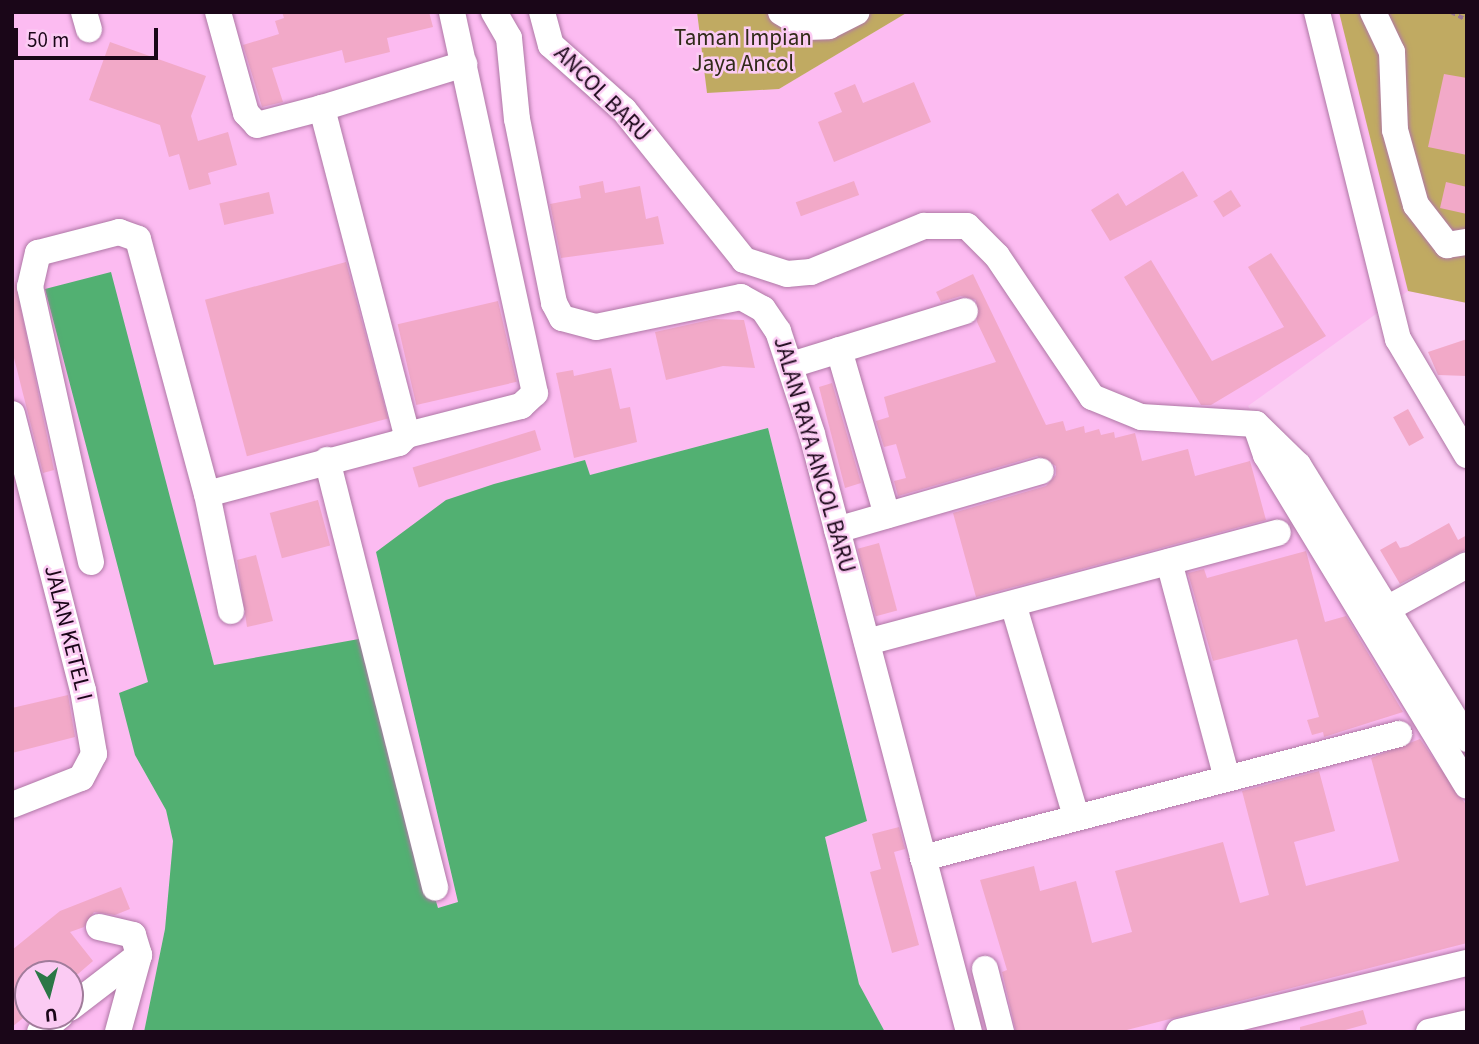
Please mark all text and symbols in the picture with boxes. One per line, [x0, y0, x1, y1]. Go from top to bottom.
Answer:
scale bar [18, 14, 161, 58]
park label: Taman Impian Jaya Ancol [674, 24, 812, 78]
text: 50 m [27, 25, 69, 55]
street label: ANCOL BARU [548, 40, 656, 148]
street label: JALAN RAYA ANCOL BARU [767, 334, 861, 576]
street label: JALAN KETEL I [38, 563, 98, 703]
north arrow [14, 960, 84, 1030]
text: U [43, 1000, 59, 1028]

